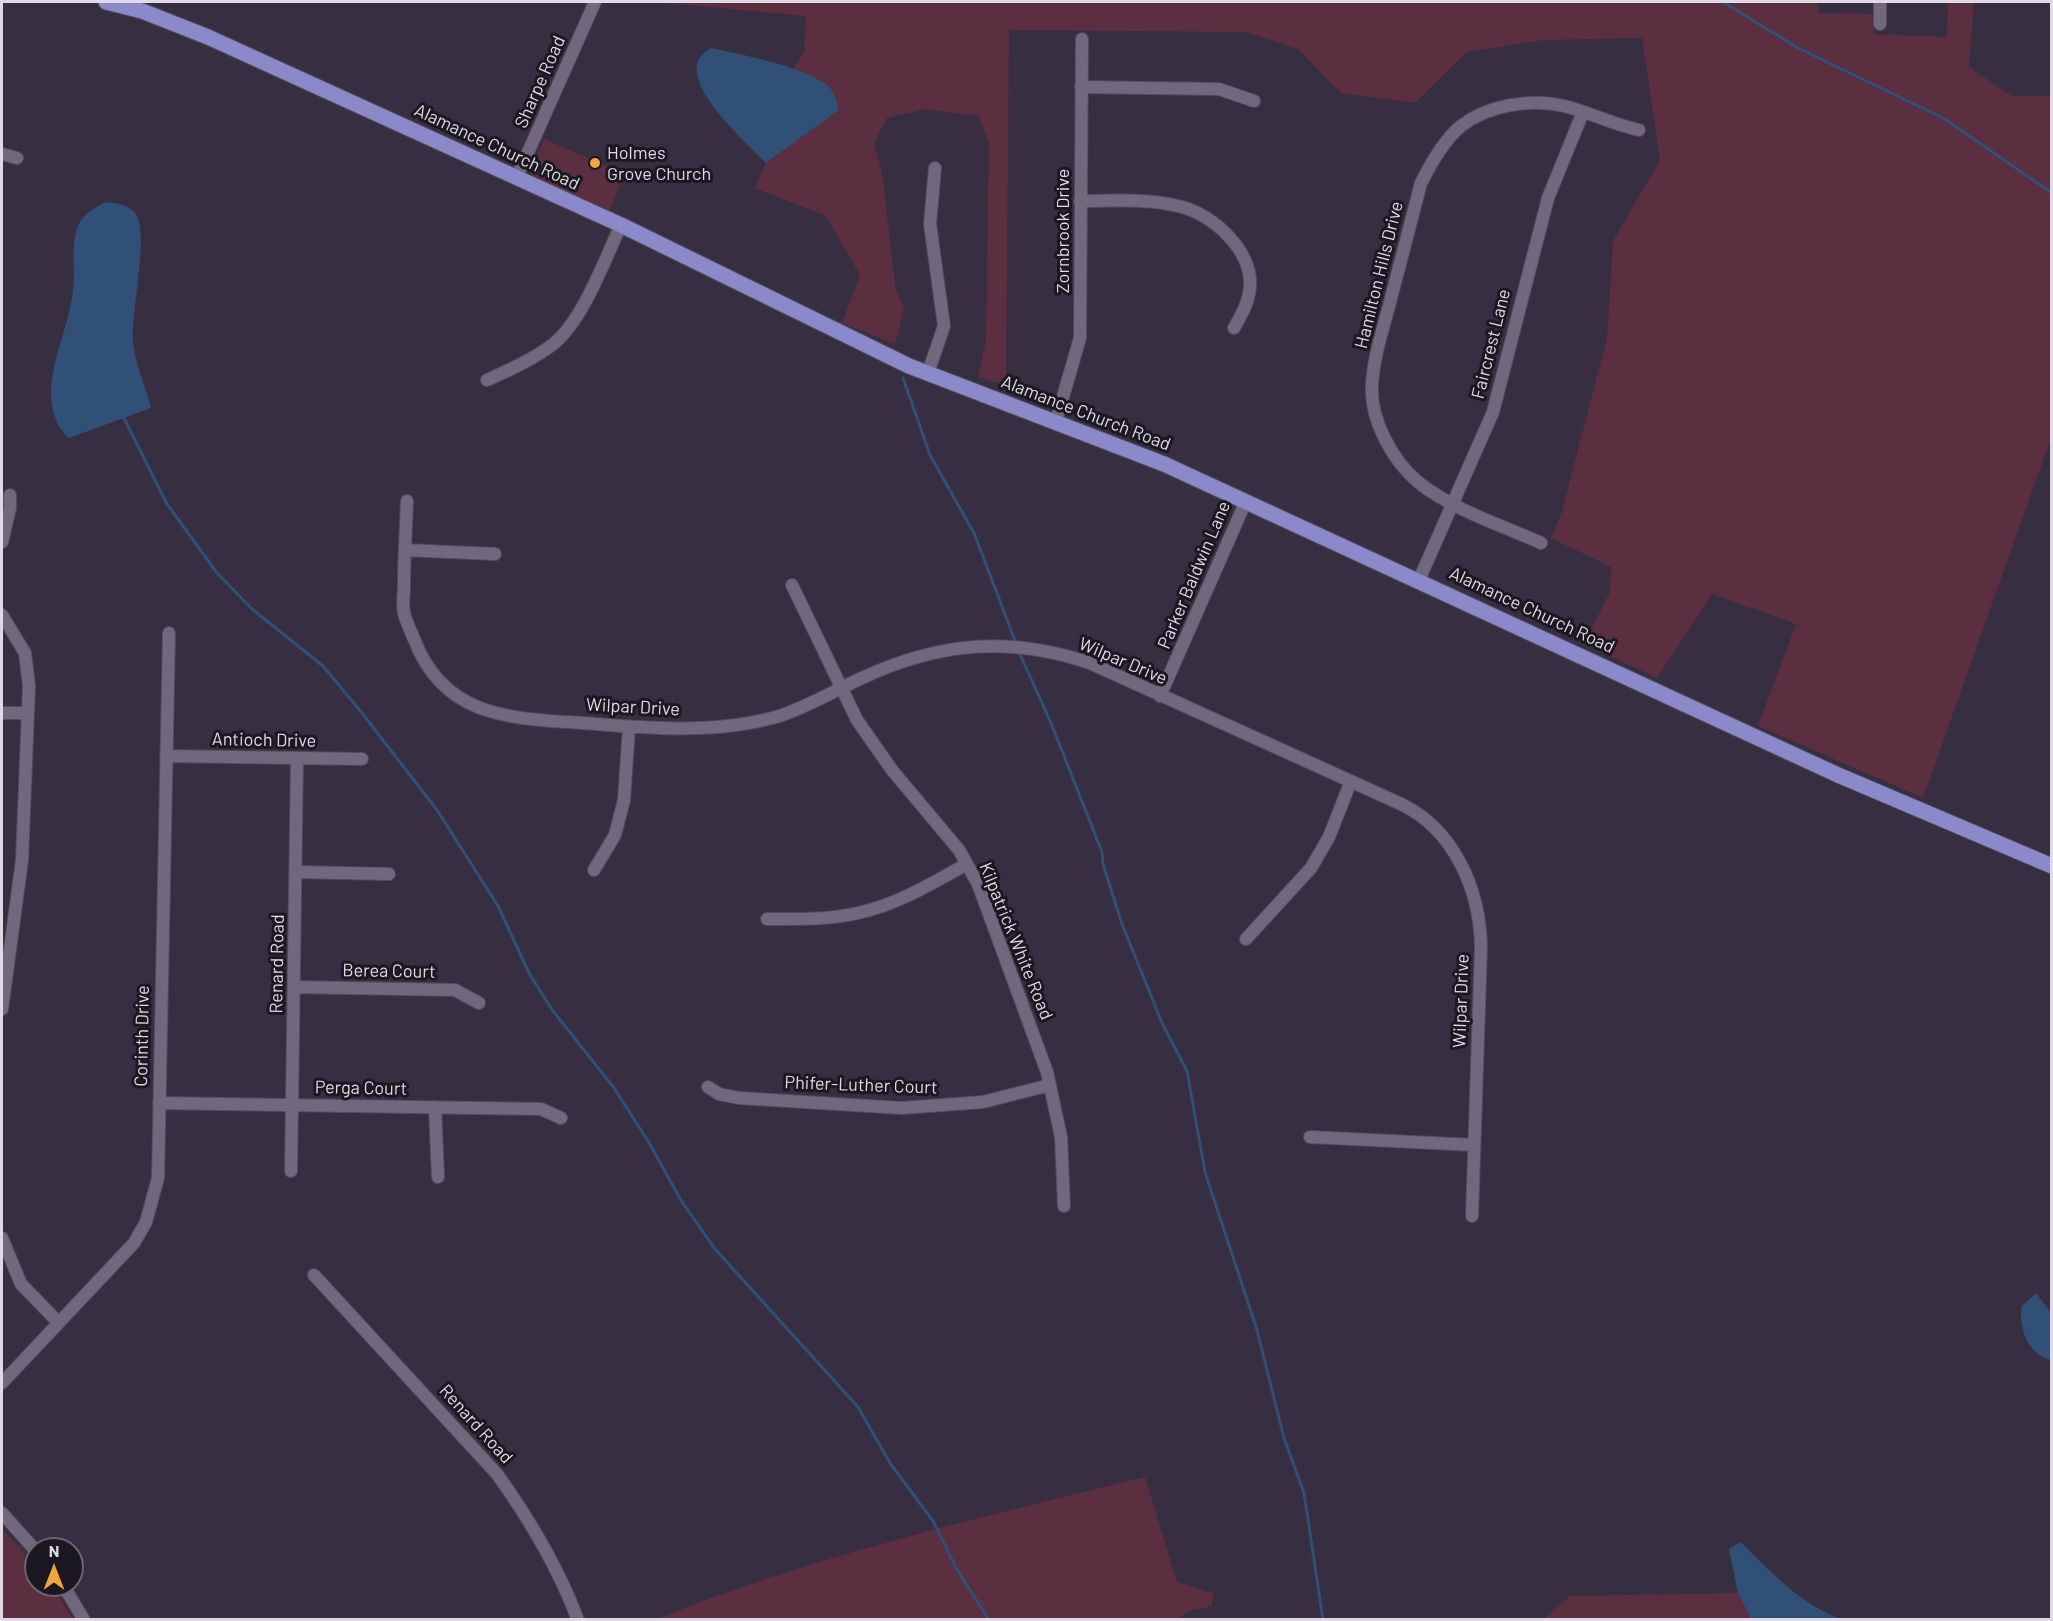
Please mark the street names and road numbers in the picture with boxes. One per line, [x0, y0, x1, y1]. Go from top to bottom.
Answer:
street label: Sharpe Road [510, 32, 570, 132]
street label: Alamance Church Road [411, 99, 583, 195]
street label: Zornbrook Drive [1052, 169, 1074, 293]
street label: Hamilton Hills Drive [1350, 199, 1408, 351]
street label: Faircrest Lane [1467, 287, 1515, 401]
street label: Alamance Church Road [998, 371, 1174, 455]
street label: Parker Baldwin Lane [1153, 498, 1235, 652]
street label: Alamance Church Road [1446, 562, 1618, 658]
street label: Wilpar Drive [1076, 633, 1170, 689]
street label: Wilpar Drive [586, 694, 680, 720]
street label: Antioch Drive [212, 728, 316, 752]
street label: Kilpatrick White Road [975, 859, 1057, 1023]
street label: Renard Road [265, 914, 289, 1014]
street label: Wilpar Drive [1449, 954, 1473, 1048]
street label: Berea Court [342, 959, 436, 983]
street label: Corinth Drive [130, 985, 154, 1087]
street label: Phifer-Luther Court [784, 1072, 938, 1098]
street label: Perga Court [315, 1076, 407, 1100]
street label: Renard Road [435, 1380, 517, 1468]

